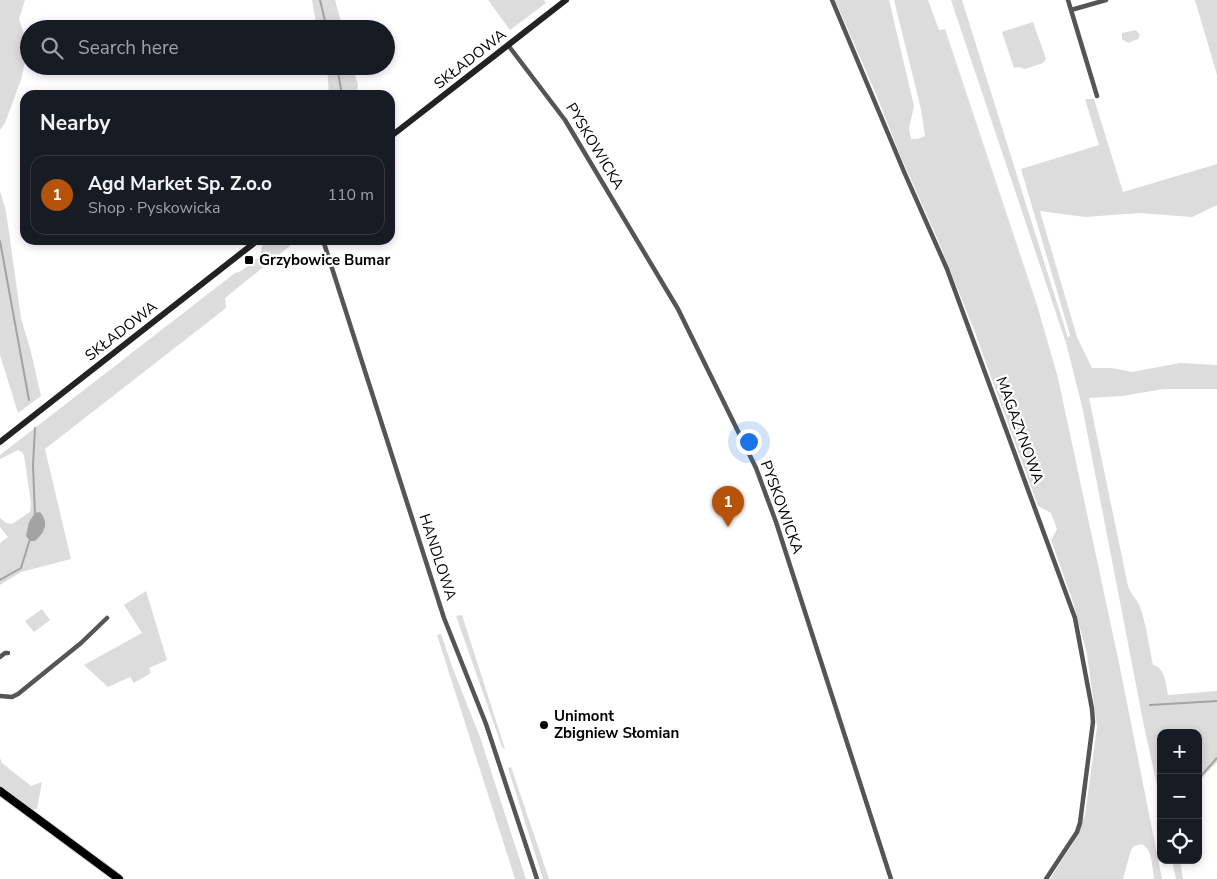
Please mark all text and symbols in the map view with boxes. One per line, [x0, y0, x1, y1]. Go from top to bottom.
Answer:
search box [20, 20, 395, 75]
street label: SKŁADOWA [430, 24, 510, 93]
icon: search [38, 34, 66, 62]
text: Search here [78, 35, 179, 61]
street label: PYSKOWICKA [561, 99, 629, 193]
text: Nearby [40, 109, 110, 137]
text: Agd Market Sp. Z.o.o [88, 171, 272, 197]
text: 1 [52, 184, 62, 206]
text: 110 m [327, 184, 374, 206]
text: Shop · Pyskowicka [88, 197, 220, 219]
place label: Grzybowice Bumar [259, 250, 390, 270]
marker: Grzybowice Bumar [243, 254, 255, 266]
street label: SKŁADOWA [81, 296, 161, 365]
street label: MAGAZYNOWA [991, 374, 1049, 486]
your location [736, 429, 762, 455]
street label: PYSKOWICKA [756, 458, 808, 556]
pin: 1 [712, 486, 744, 527]
street label: HANDLOWA [415, 511, 461, 603]
place label: Unimont Zbigniew Słomian [554, 706, 679, 743]
marker: Unimont Zbigniew Słomian [538, 719, 550, 731]
map controls [1157, 729, 1202, 864]
button: + [1157, 729, 1202, 774]
button: − [1157, 774, 1202, 819]
button: locate [1157, 819, 1202, 864]

